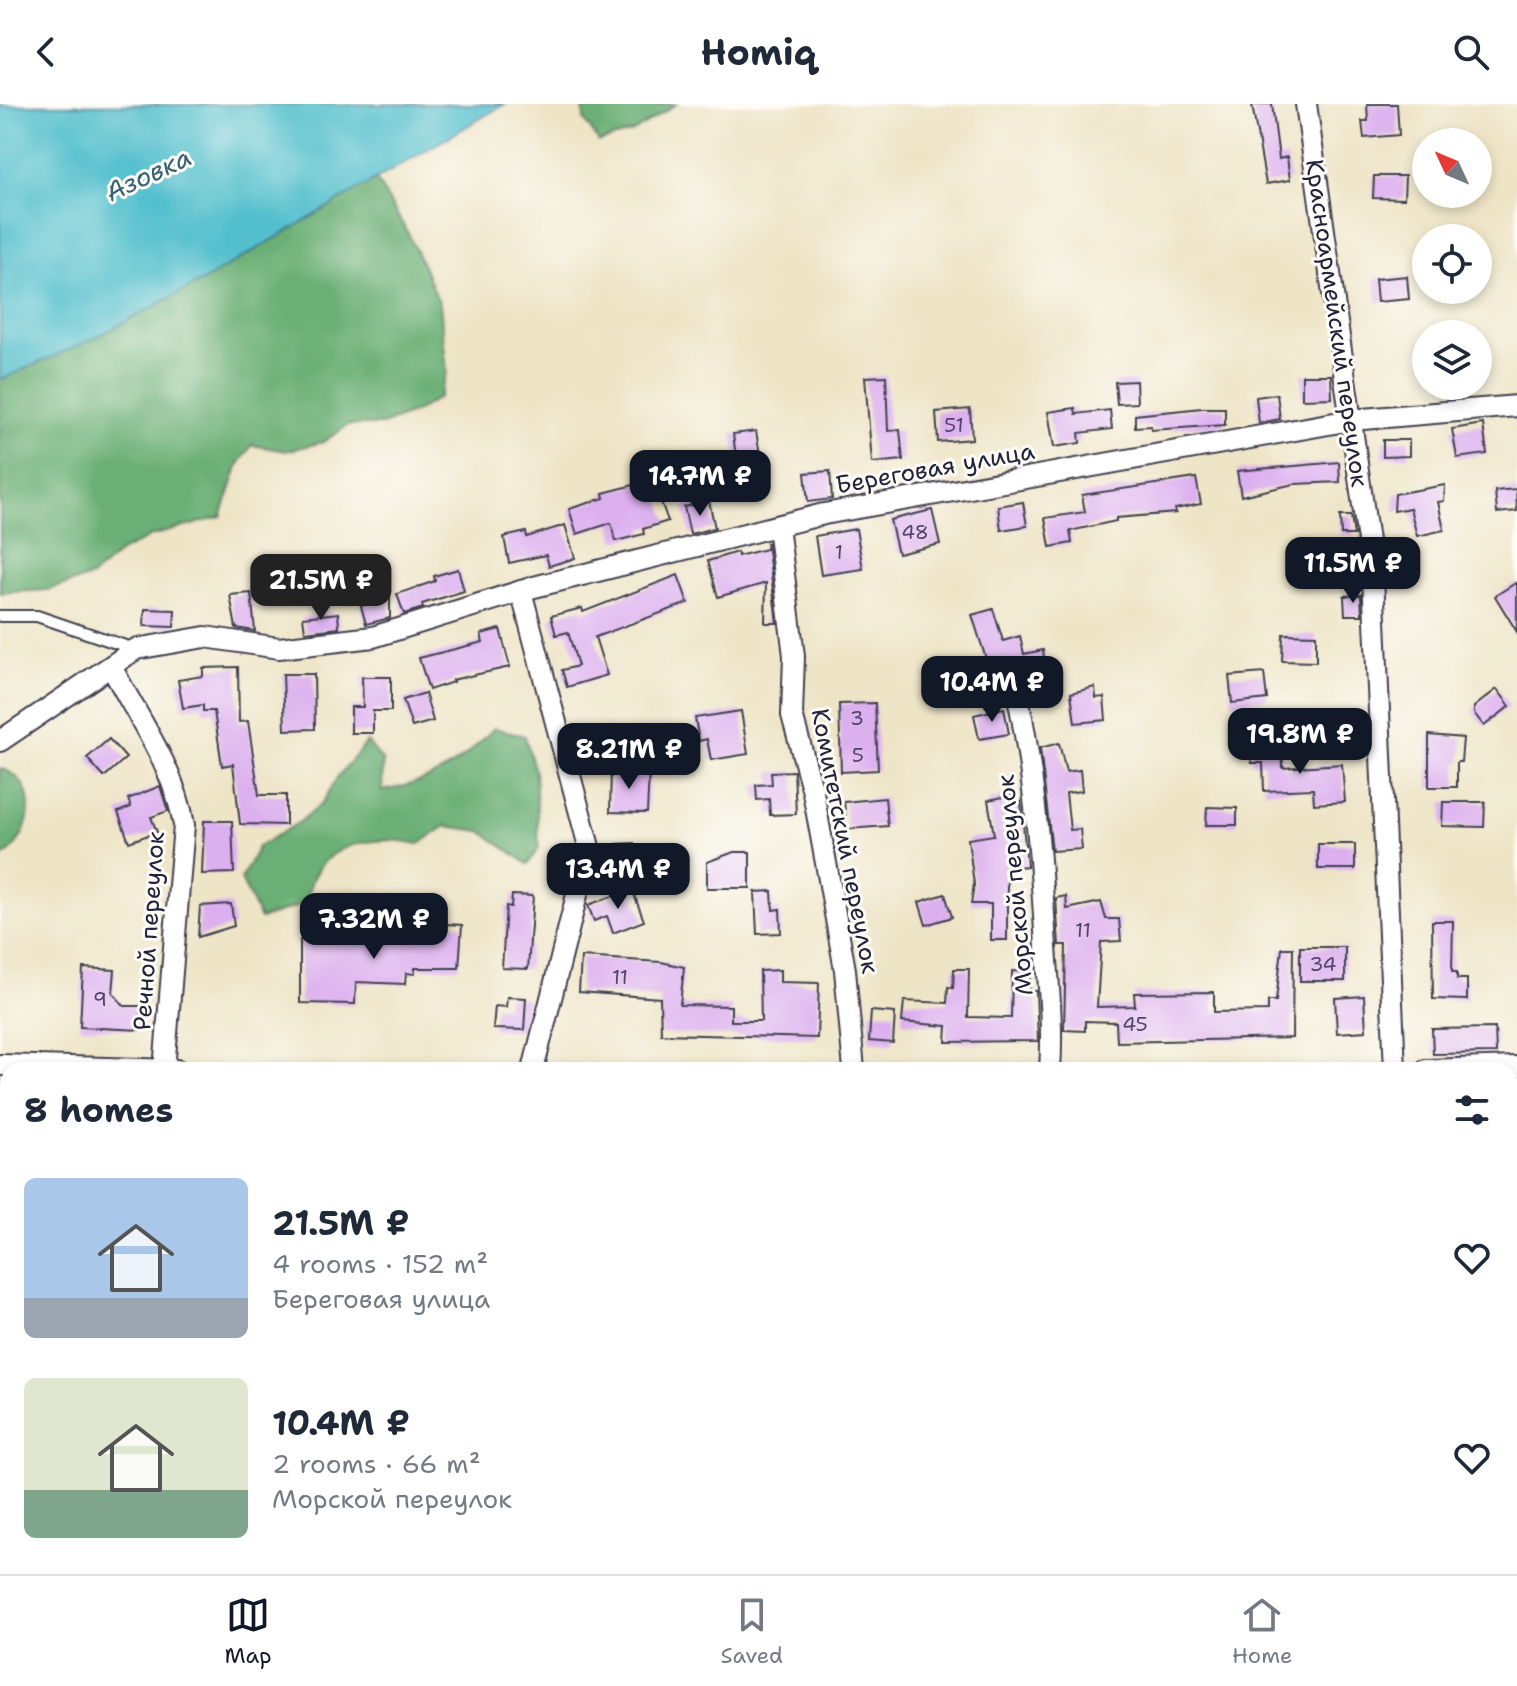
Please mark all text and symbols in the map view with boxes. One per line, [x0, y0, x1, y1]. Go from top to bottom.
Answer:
text: Homiq [701, 28, 816, 77]
icon: back [24, 30, 68, 74]
icon: search [1449, 30, 1493, 74]
north arrow [1412, 128, 1492, 208]
map controls [1412, 128, 1492, 400]
water label: Азовка [99, 139, 197, 209]
street label: Красноармейский переулок [1298, 157, 1376, 489]
button: locate [1412, 224, 1492, 304]
button: layers [1412, 320, 1492, 400]
house number: 51 [944, 412, 964, 438]
street label: Береговая улица [833, 435, 1037, 501]
pin: 14.7M ₽ [626, 450, 774, 518]
text: 14.7M ₽ [648, 458, 752, 493]
house number: 48 [901, 519, 929, 545]
pin: 11.5M ₽ [1279, 537, 1427, 605]
house number: 1 [835, 539, 843, 565]
text: 11.5M ₽ [1303, 545, 1403, 580]
pin: 21.5M ₽ [247, 554, 395, 622]
text: 21.5M ₽ [268, 562, 374, 597]
pin: 10.4M ₽ [918, 656, 1066, 724]
text: 10.4M ₽ [939, 664, 1045, 699]
house number: 3 [850, 705, 864, 731]
street label: Комитетский переулок [804, 706, 886, 977]
pin: 19.8M ₽ [1226, 708, 1374, 776]
text: 19.8M ₽ [1246, 716, 1354, 751]
pin: 8.21M ₽ [555, 723, 703, 791]
text: 8.21M ₽ [575, 731, 683, 766]
house number: 5 [852, 742, 864, 768]
street label: Морской переулок [989, 773, 1041, 997]
street label: Речной переулок [126, 830, 172, 1032]
pin: 13.4M ₽ [544, 843, 692, 911]
text: 13.4M ₽ [565, 851, 671, 886]
pin: 7.32M ₽ [300, 893, 448, 961]
text: 7.32M ₽ [318, 901, 430, 936]
house number: 11 [1075, 917, 1091, 943]
house number: 34 [1309, 951, 1337, 977]
house number: 11 [612, 964, 628, 990]
house number: 9 [93, 986, 107, 1012]
house number: 45 [1122, 1011, 1148, 1037]
text: 8 homes [24, 1087, 173, 1133]
icon: filters [1450, 1088, 1494, 1132]
text: 21.5M ₽ [272, 1200, 410, 1246]
icon: home [88, 1210, 184, 1306]
icon: heart [1450, 1236, 1494, 1280]
text: 4 rooms · 152 m² [272, 1246, 488, 1281]
text: Береговая улица [272, 1281, 490, 1316]
text: 10.4M ₽ [272, 1400, 410, 1446]
icon: home [88, 1410, 184, 1506]
icon: heart [1450, 1436, 1494, 1480]
text: 2 rooms · 66 m² [272, 1446, 481, 1481]
text: Морской переулок [272, 1481, 512, 1516]
tab: Map [224, 1593, 272, 1670]
tab: Saved [721, 1593, 783, 1670]
tab: Home [1232, 1593, 1293, 1670]

